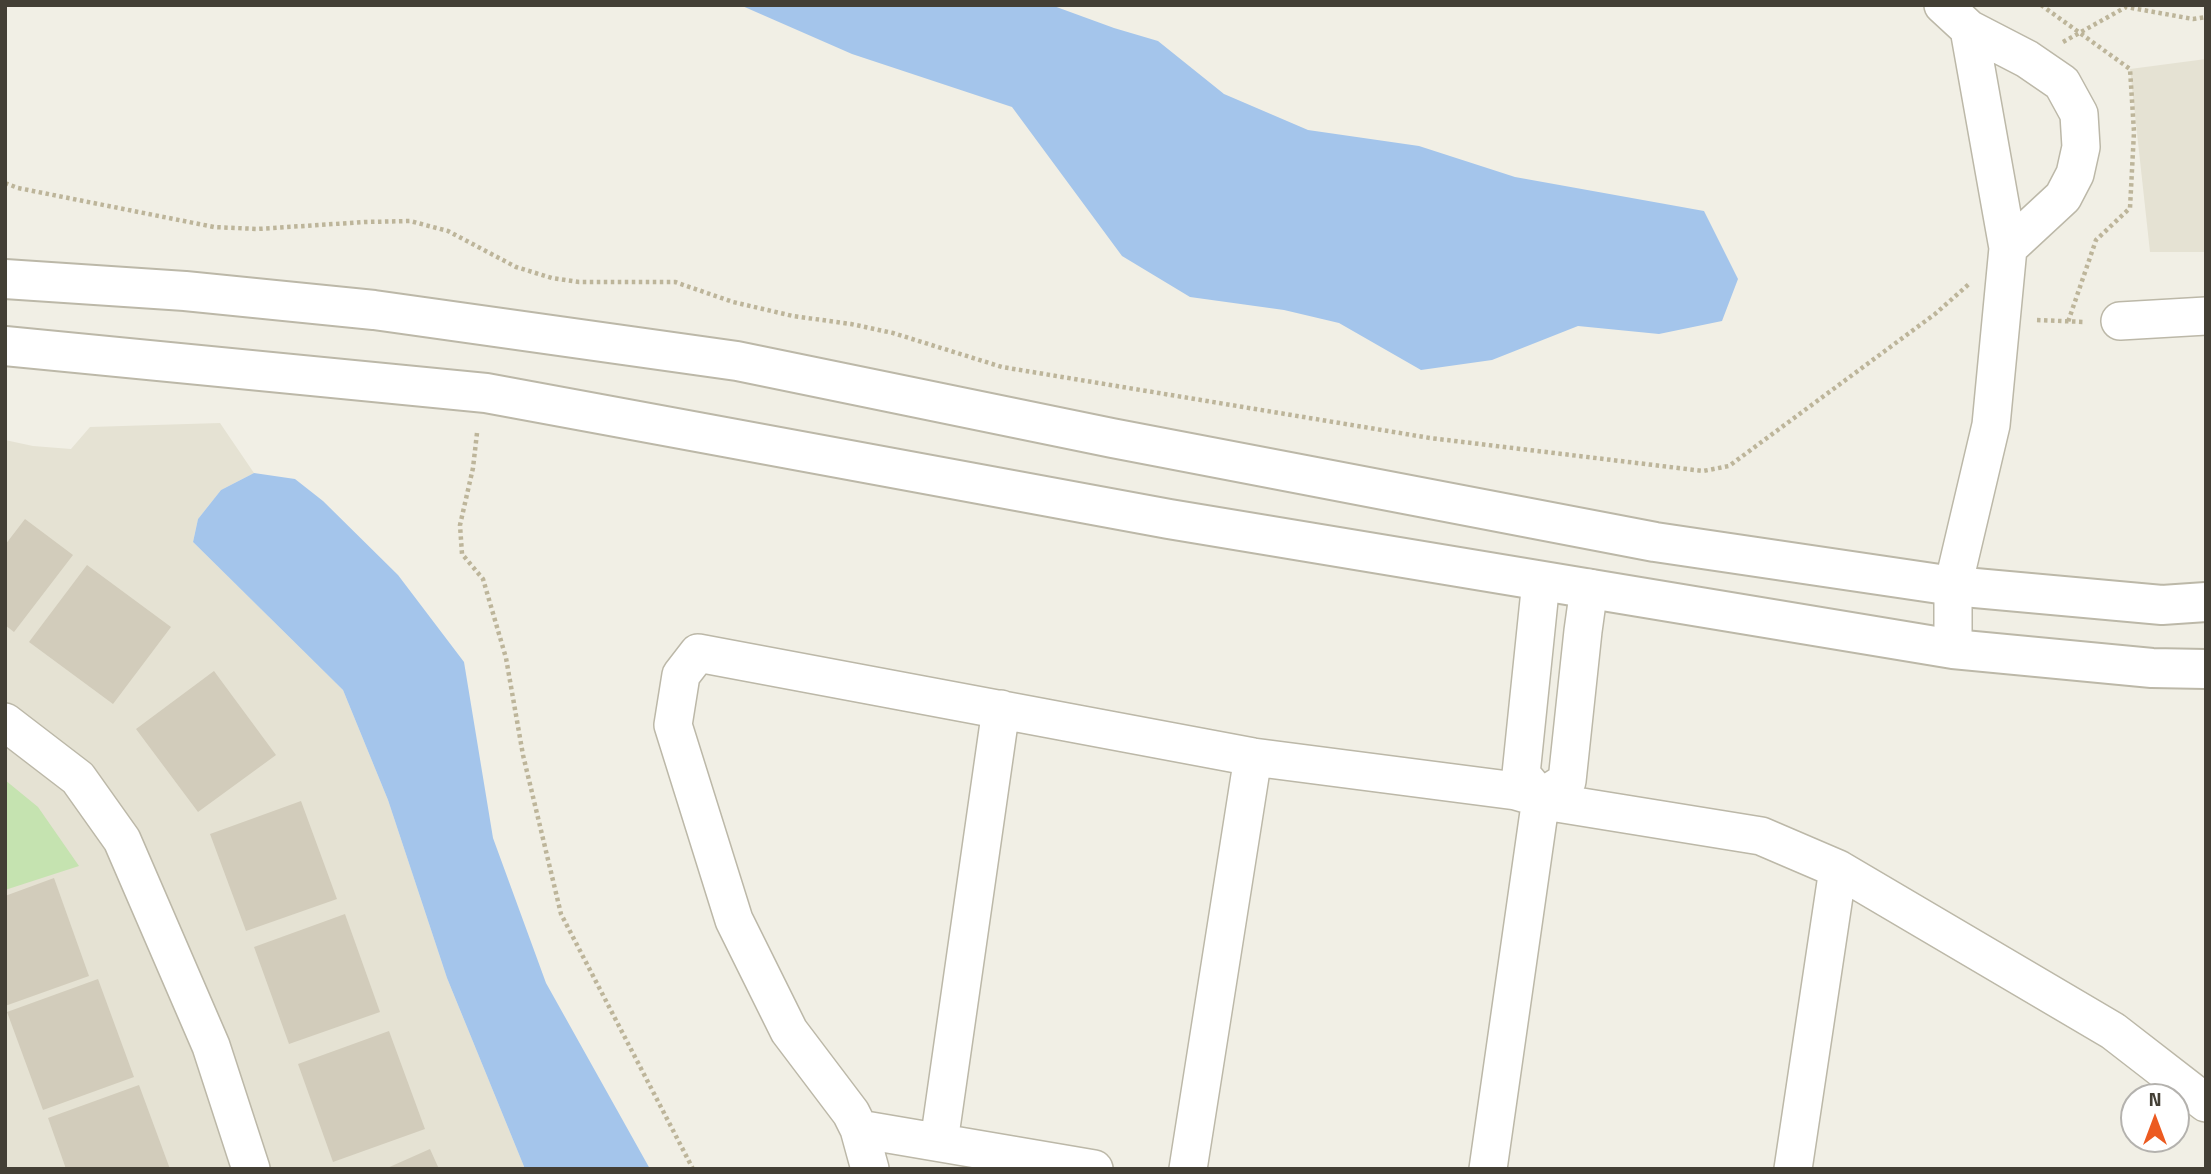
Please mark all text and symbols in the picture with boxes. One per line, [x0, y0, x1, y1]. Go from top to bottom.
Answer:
north arrow [2120, 1083, 2190, 1153]
text: N [2148, 1084, 2162, 1113]

